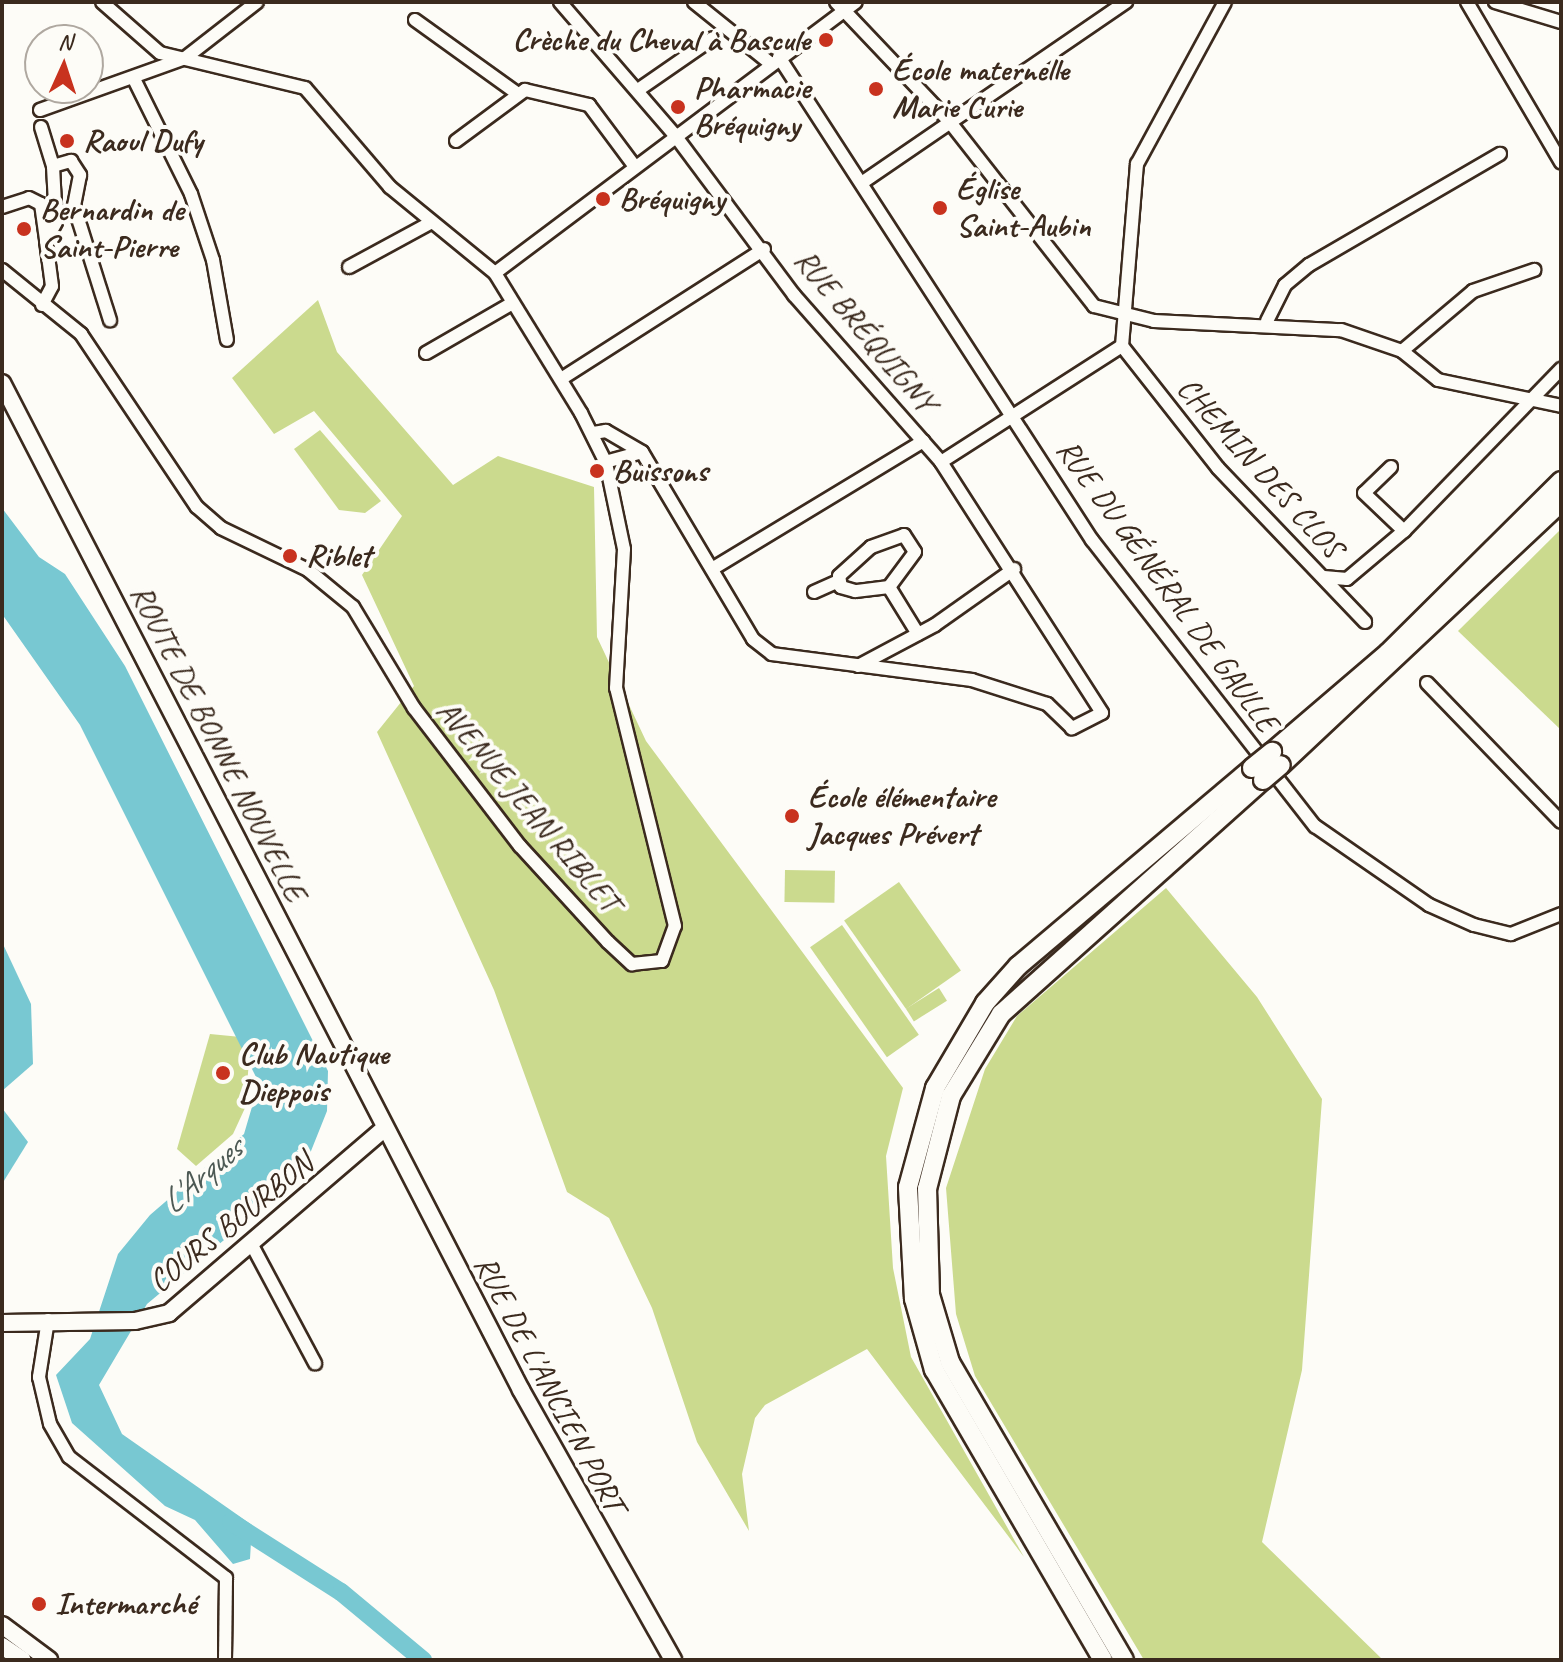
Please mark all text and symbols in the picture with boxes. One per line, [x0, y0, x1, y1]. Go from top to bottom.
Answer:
place label: Crèche du Cheval à Bascule [514, 21, 810, 59]
north arrow [24, 24, 104, 104]
text: N [58, 28, 73, 56]
marker: Crèche du Cheval à Bascule [817, 31, 835, 49]
place label: École maternelle Marie Curie [892, 52, 1070, 127]
place label: Pharmacie Bréquigny [694, 70, 810, 145]
marker: École maternelle Marie Curie [867, 80, 885, 98]
marker: Pharmacie Bréquigny [669, 98, 687, 116]
place label: Raoul Dufy [83, 122, 203, 160]
marker: Raoul Dufy [58, 132, 76, 150]
place label: Église Saint-Aubin [956, 171, 1090, 246]
place label: Bréquigny [619, 180, 725, 218]
marker: Bréquigny [594, 190, 612, 208]
place label: Bernardin de Saint-Pierre [40, 192, 183, 267]
marker: Église Saint-Aubin [931, 199, 949, 217]
marker: Bernardin de Saint-Pierre [15, 220, 33, 238]
street label: RUE BRÉQUIGNY [786, 241, 944, 421]
street label: CHEMIN DES CLOS [1169, 369, 1351, 567]
street label: RUE DU GÉNÉRAL DE GAULLE [1048, 432, 1286, 740]
place label: Buissons [613, 452, 708, 490]
marker: Buissons [588, 462, 606, 480]
place label: Riblet [306, 537, 371, 575]
marker: Riblet [281, 547, 299, 565]
street label: ROUTE DE BONNE NOUVELLE [121, 578, 315, 908]
street label: AVENUE JEAN RIBLET [429, 693, 627, 919]
place label: École élémentaire Jacques Prévert [808, 779, 995, 854]
marker: École élémentaire Jacques Prévert [783, 807, 801, 825]
place label: Club Nautique Dieppois [239, 1036, 391, 1111]
marker: Club Nautique Dieppois [214, 1064, 232, 1082]
water label: L'Arques [152, 1128, 250, 1222]
street label: COURS BOURBON [141, 1145, 321, 1301]
street label: RUE DE L'ANCIEN PORT [465, 1249, 633, 1519]
place label: Intermarché [55, 1585, 196, 1623]
marker: Intermarché [30, 1595, 48, 1613]

